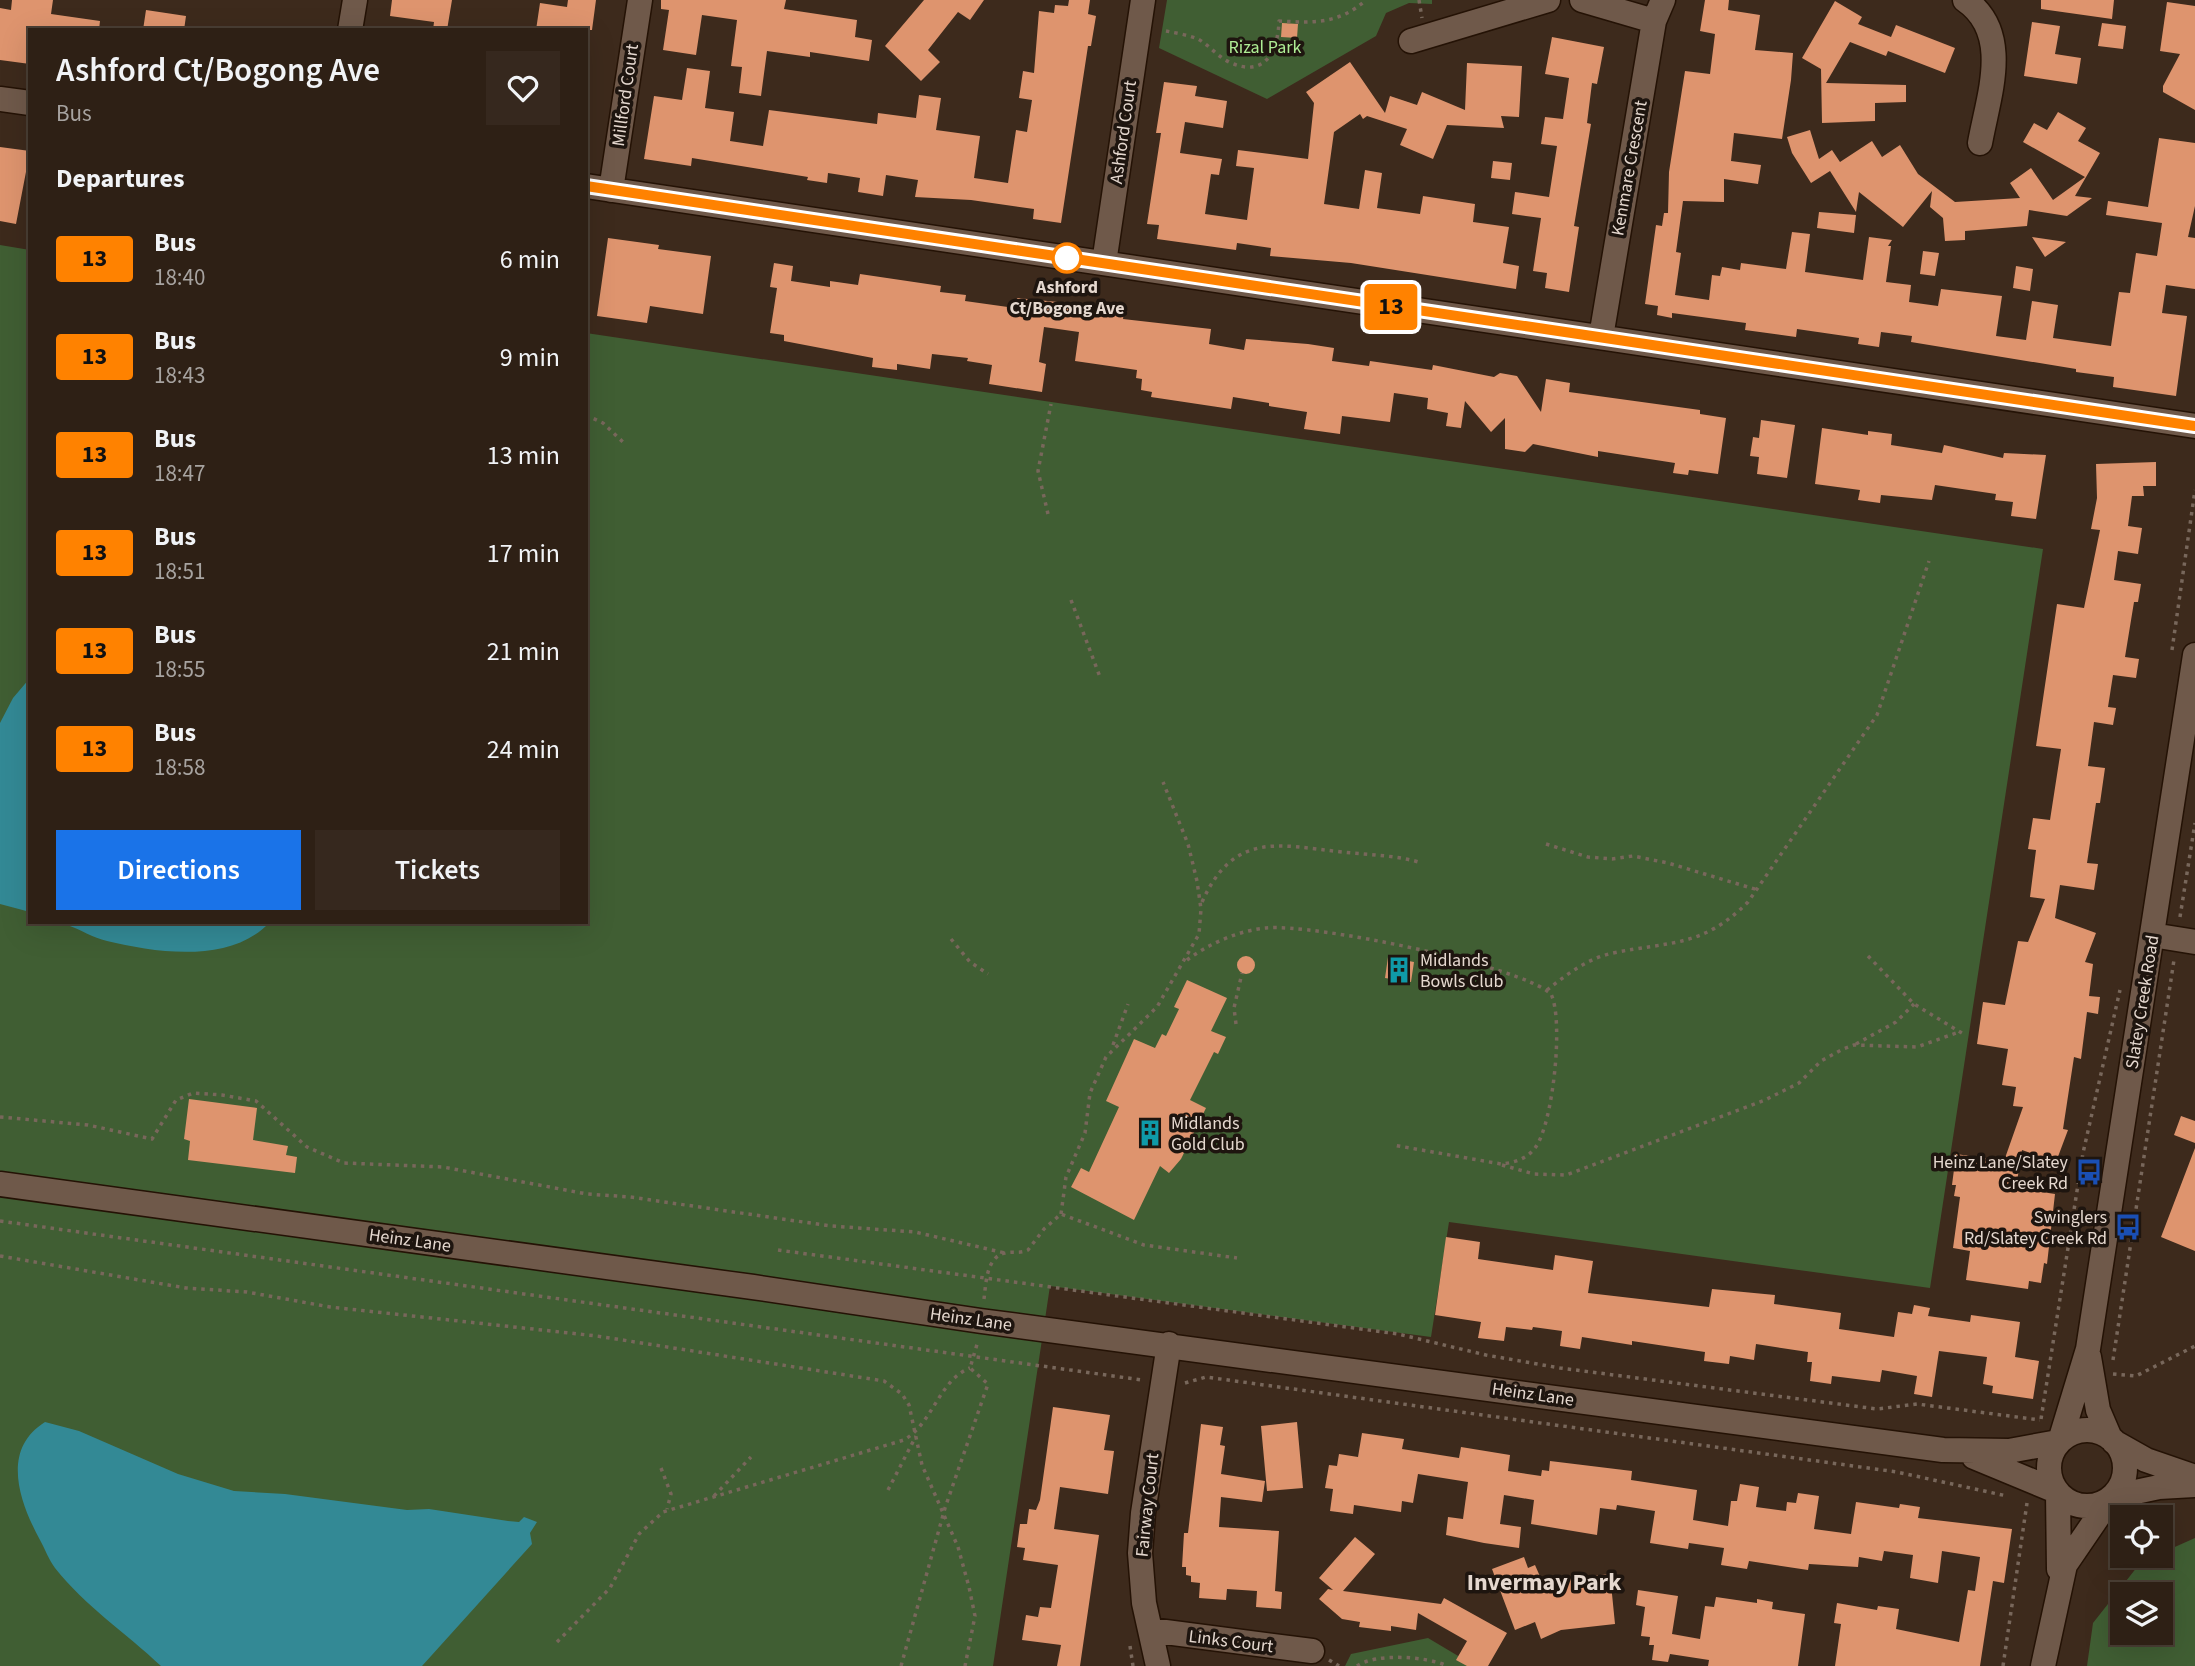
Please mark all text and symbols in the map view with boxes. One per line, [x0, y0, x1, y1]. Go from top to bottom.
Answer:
park label: Rizal Park [1229, 35, 1301, 60]
street label: Millford Court [606, 42, 645, 148]
text: Ashford Ct/Bogong Ave [56, 47, 380, 94]
button: heart [486, 51, 560, 125]
street label: Ashford Court [1104, 79, 1143, 185]
text: Bus [56, 97, 92, 130]
street label: Kenmare Crescent [1605, 98, 1654, 238]
text: Departures [56, 160, 184, 197]
text: Bus [154, 224, 196, 261]
text: 13 [82, 241, 107, 276]
text: 6 min [500, 241, 560, 278]
marker: Ashford Ct/Bogong Ave [1052, 243, 1082, 273]
text: 18:40 [154, 261, 205, 294]
place label: Ashford Ct/Bogong Ave [1009, 275, 1125, 321]
line badge: 13 [1360, 284, 1422, 330]
text: 13 [1378, 289, 1404, 324]
text: Bus [154, 322, 196, 359]
text: 13 [82, 339, 107, 374]
text: 9 min [500, 339, 560, 376]
text: 18:43 [154, 359, 205, 392]
text: Bus [154, 420, 196, 457]
text: 13 [82, 437, 107, 472]
text: 13 min [487, 437, 560, 474]
text: 18:47 [154, 457, 205, 490]
text: Bus [154, 518, 196, 555]
text: 13 [82, 535, 107, 570]
text: 17 min [487, 535, 560, 572]
text: 18:51 [154, 555, 205, 588]
text: Bus [154, 616, 196, 653]
text: 13 [82, 633, 107, 668]
text: 21 min [487, 633, 560, 670]
text: 18:55 [154, 653, 205, 686]
text: Bus [154, 714, 196, 751]
text: 13 [82, 731, 107, 766]
text: 24 min [487, 731, 560, 768]
text: 18:58 [154, 751, 205, 784]
button: Directions [56, 830, 301, 910]
button: Tickets [315, 830, 560, 910]
street label: Slatey Creek Road [2120, 933, 2165, 1071]
place label: Midlands Bowls Club [1420, 948, 1504, 994]
building icon: Midlands Bowls Club [1384, 955, 1414, 985]
place label: Midlands Gold Club [1171, 1111, 1245, 1157]
building icon: Midlands Gold Club [1135, 1118, 1165, 1148]
place label: Heinz Lane/Slatey Creek Rd [1933, 1150, 2069, 1196]
bus stop icon: Heinz Lane/Slatey Creek Rd [2074, 1157, 2104, 1187]
place label: Swinglers Rd/Slatey Creek Rd [1964, 1205, 2107, 1251]
bus stop icon: Swinglers Rd/Slatey Creek Rd [2113, 1212, 2143, 1242]
street label: Heinz Lane [367, 1222, 453, 1259]
street label: Heinz Lane [928, 1301, 1014, 1338]
street label: Heinz Lane [1490, 1376, 1576, 1413]
street label: Fairway Court [1130, 1452, 1165, 1558]
map controls [2110, 1505, 2173, 1645]
button: locate [2110, 1505, 2173, 1568]
district label: Invermay Park [1467, 1565, 1622, 1600]
button: layers [2110, 1582, 2173, 1645]
street label: Links Court [1187, 1624, 1275, 1659]

